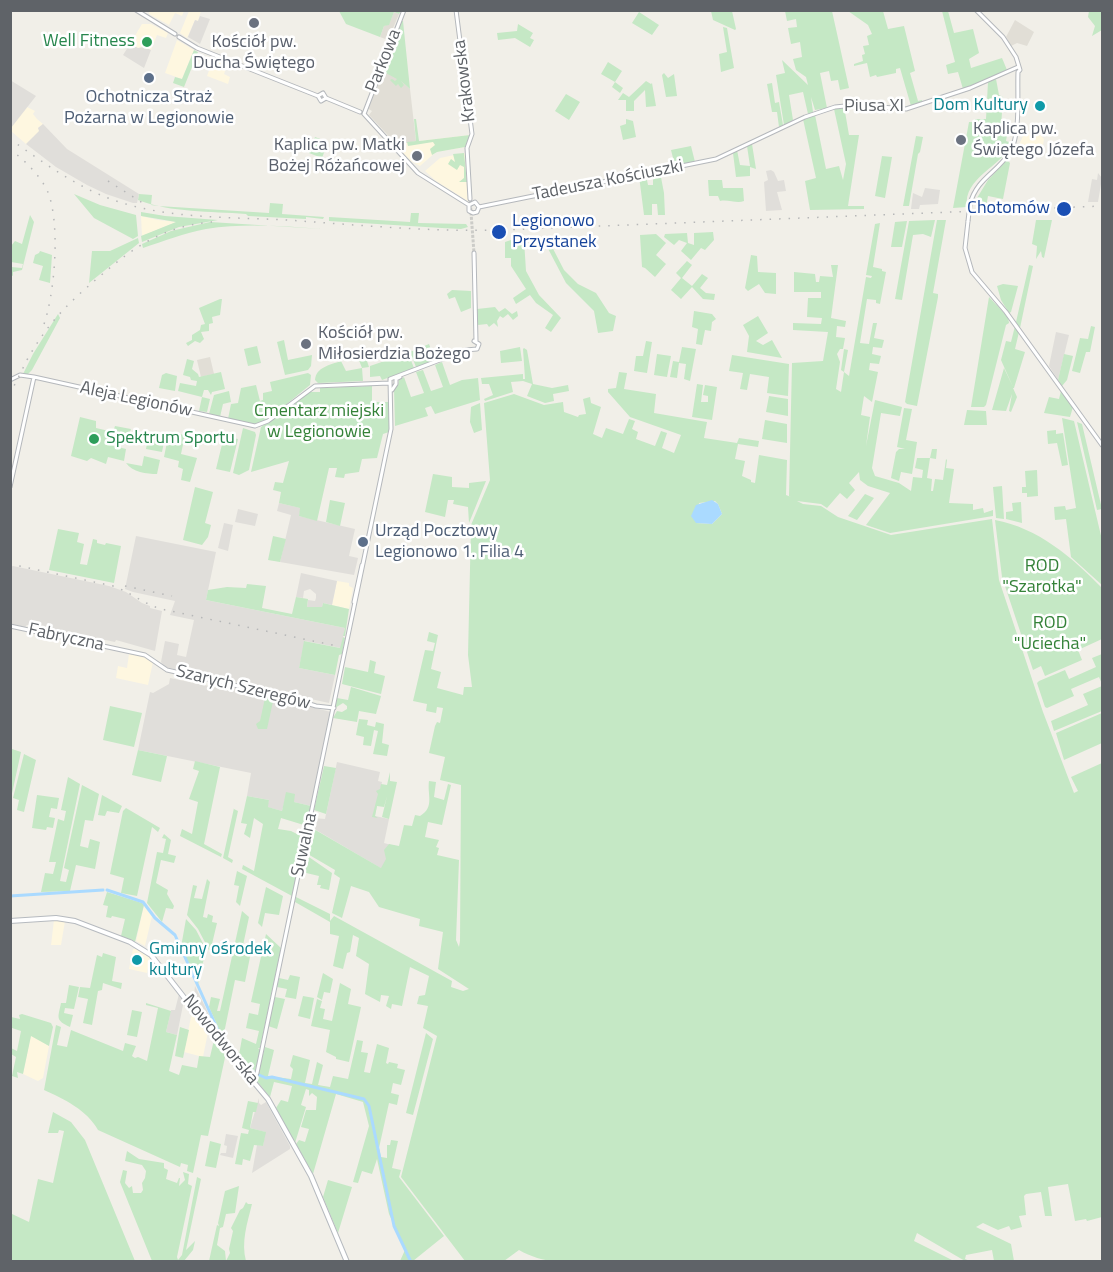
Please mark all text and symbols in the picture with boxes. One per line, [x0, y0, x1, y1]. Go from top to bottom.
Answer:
marker: Kościół pw. Ducha Świętego [247, 16, 261, 30]
street label: Parkowa [362, 26, 406, 96]
place label: Well Fitness [43, 31, 135, 53]
place label: Kościół pw. Ducha Świętego [193, 32, 315, 74]
marker: Well Fitness [140, 35, 154, 49]
street label: Krakowska [449, 39, 481, 123]
marker: Ochotnicza Straż Pożarna w Legionowie [142, 71, 156, 85]
place label: Ochotnicza Straż Pożarna w Legionowie [64, 87, 234, 130]
place label: Dom Kultury [933, 95, 1028, 117]
street label: Piusa XI [844, 96, 904, 118]
marker: Dom Kultury [1033, 99, 1047, 113]
place label: Kaplica pw. Świętego Józefa [973, 119, 1094, 162]
marker: Kaplica pw. Świętego Józefa [954, 133, 968, 147]
place label: Kaplica pw. Matki Bożej Różańcowej [268, 135, 405, 178]
marker: Kaplica pw. Matki Bożej Różańcowej [410, 149, 424, 163]
street label: Tadeusza Kościuszki [531, 156, 685, 206]
place label: Chotomów [967, 198, 1050, 220]
marker: Chotomów [1055, 200, 1073, 218]
place label: Legionowo Przystanek [512, 211, 597, 254]
marker: Legionowo Przystanek [490, 223, 508, 241]
place label: Kościół pw. Miłosierdzia Bożego [318, 323, 471, 366]
marker: Kościół pw. Miłosierdzia Bożego [299, 337, 313, 351]
street label: Aleja Legionów [78, 378, 194, 422]
park label: Cmentarz miejski w Legionowie [254, 401, 384, 444]
place label: Spektrum Sportu [106, 428, 235, 450]
marker: Spektrum Sportu [87, 432, 101, 446]
place label: Urząd Pocztowy Legionowo 1. Filia 4 [375, 521, 524, 564]
marker: Urząd Pocztowy Legionowo 1. Filia 4 [356, 535, 370, 549]
park label: ROD "Szarotka" [1002, 556, 1082, 598]
park label: ROD "Uciecha" [1014, 613, 1086, 656]
street label: Fabryczna [26, 619, 106, 657]
street label: Szarych Szeregów [174, 661, 312, 715]
street label: Suwalna [288, 811, 322, 879]
place label: Gminny ośrodek kultury [149, 939, 272, 982]
marker: Gminny ośrodek kultury [130, 953, 144, 967]
street label: Nowodworska [177, 991, 263, 1089]

